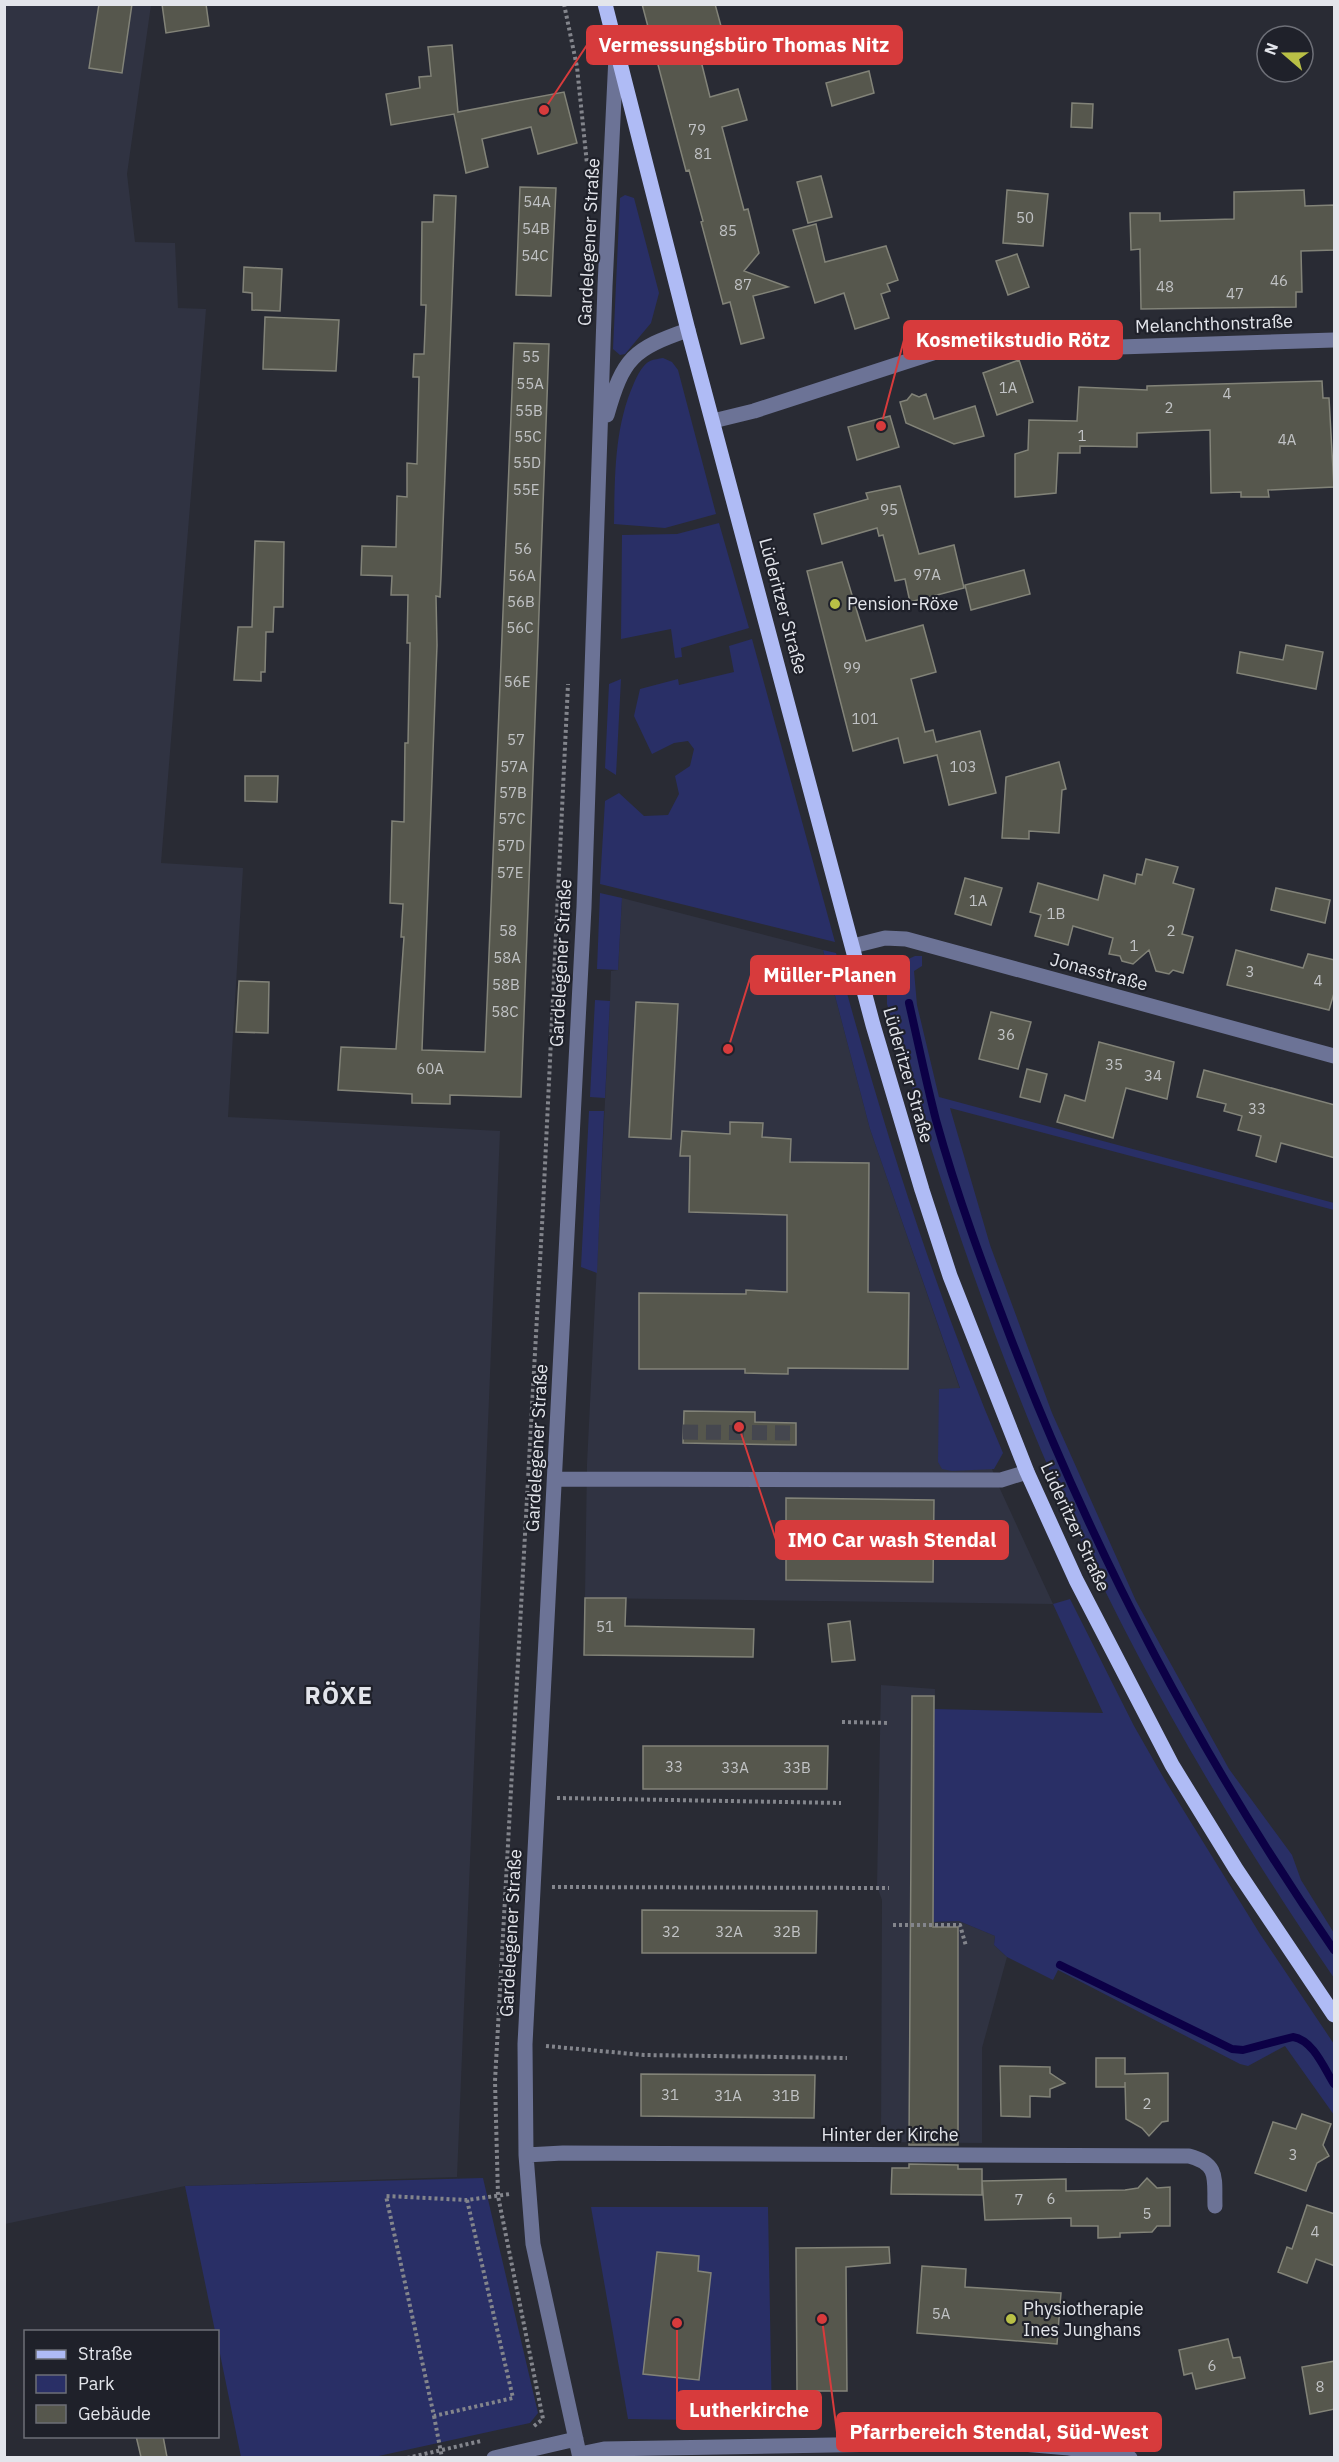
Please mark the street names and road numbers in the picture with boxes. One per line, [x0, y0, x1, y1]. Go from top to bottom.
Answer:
street label: Gardelegener Straße [573, 157, 604, 327]
street label: Melanchthonstraße [1135, 309, 1293, 338]
street label: Lüderitzer Straße [754, 535, 813, 677]
street label: Gardelegener Straße [545, 878, 576, 1048]
street label: Jonasstraße [1048, 947, 1151, 996]
street label: Lüderitzer Straße [878, 1004, 939, 1145]
street label: Gardelegener Straße [521, 1363, 552, 1533]
street label: Lüderitzer Straße [1035, 1458, 1116, 1595]
street label: Gardelegener Straße [495, 1848, 526, 2018]
street label: Hinter der Kirche [821, 2123, 959, 2146]

